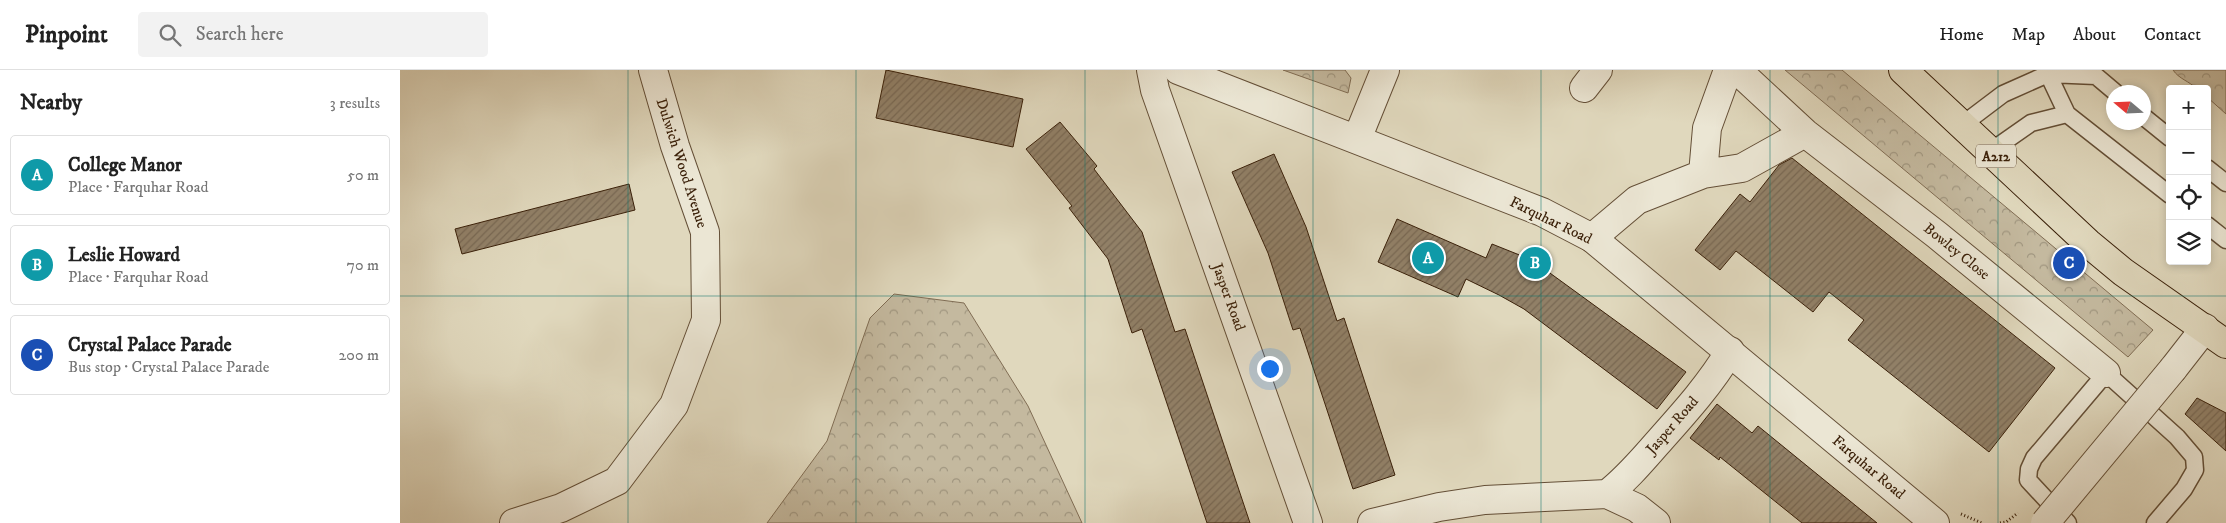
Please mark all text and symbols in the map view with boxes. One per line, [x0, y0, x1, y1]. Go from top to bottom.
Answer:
search box [138, 12, 488, 57]
text: Pinpoint [25, 20, 108, 50]
icon: search [156, 21, 184, 49]
text: Search here [196, 23, 284, 46]
text: Home [1939, 24, 1984, 46]
text: Map [2012, 24, 2045, 46]
text: About [2073, 24, 2116, 46]
text: Contact [2144, 24, 2201, 46]
north arrow [2106, 85, 2151, 130]
map controls [2166, 85, 2211, 265]
button: + [2166, 85, 2211, 130]
text: Nearby [20, 90, 82, 116]
text: 3 results [330, 93, 380, 113]
street label: Dulwich Wood Avenue [652, 96, 711, 230]
button: − [2166, 130, 2211, 175]
road number: A212 [1976, 144, 2016, 168]
text: College Manor [68, 154, 182, 177]
text: A [32, 165, 42, 185]
text: 50 m [347, 165, 379, 185]
button: locate [2166, 175, 2211, 220]
text: Place · Farquhar Road [68, 177, 208, 197]
street label: Farquhar Road [1506, 192, 1596, 249]
street label: Bowley Close [1920, 219, 1994, 284]
button: layers [2166, 220, 2211, 265]
pin: A [1412, 239, 1444, 277]
text: Leslie Howard [68, 244, 180, 267]
pin: B [1519, 244, 1551, 282]
pin: C [2053, 244, 2085, 282]
text: B [32, 255, 42, 275]
text: 70 m [347, 255, 379, 275]
street label: Jasper Road [1207, 259, 1250, 334]
text: Place · Farquhar Road [68, 267, 208, 287]
text: Crystal Palace Parade [68, 334, 232, 357]
text: C [32, 345, 42, 365]
text: 200 m [338, 345, 379, 365]
your location [1257, 356, 1283, 382]
text: Bus stop · Crystal Palace Parade [68, 357, 269, 377]
street label: Jasper Road [1641, 392, 1703, 460]
street label: Farquhar Road [1828, 431, 1909, 504]

